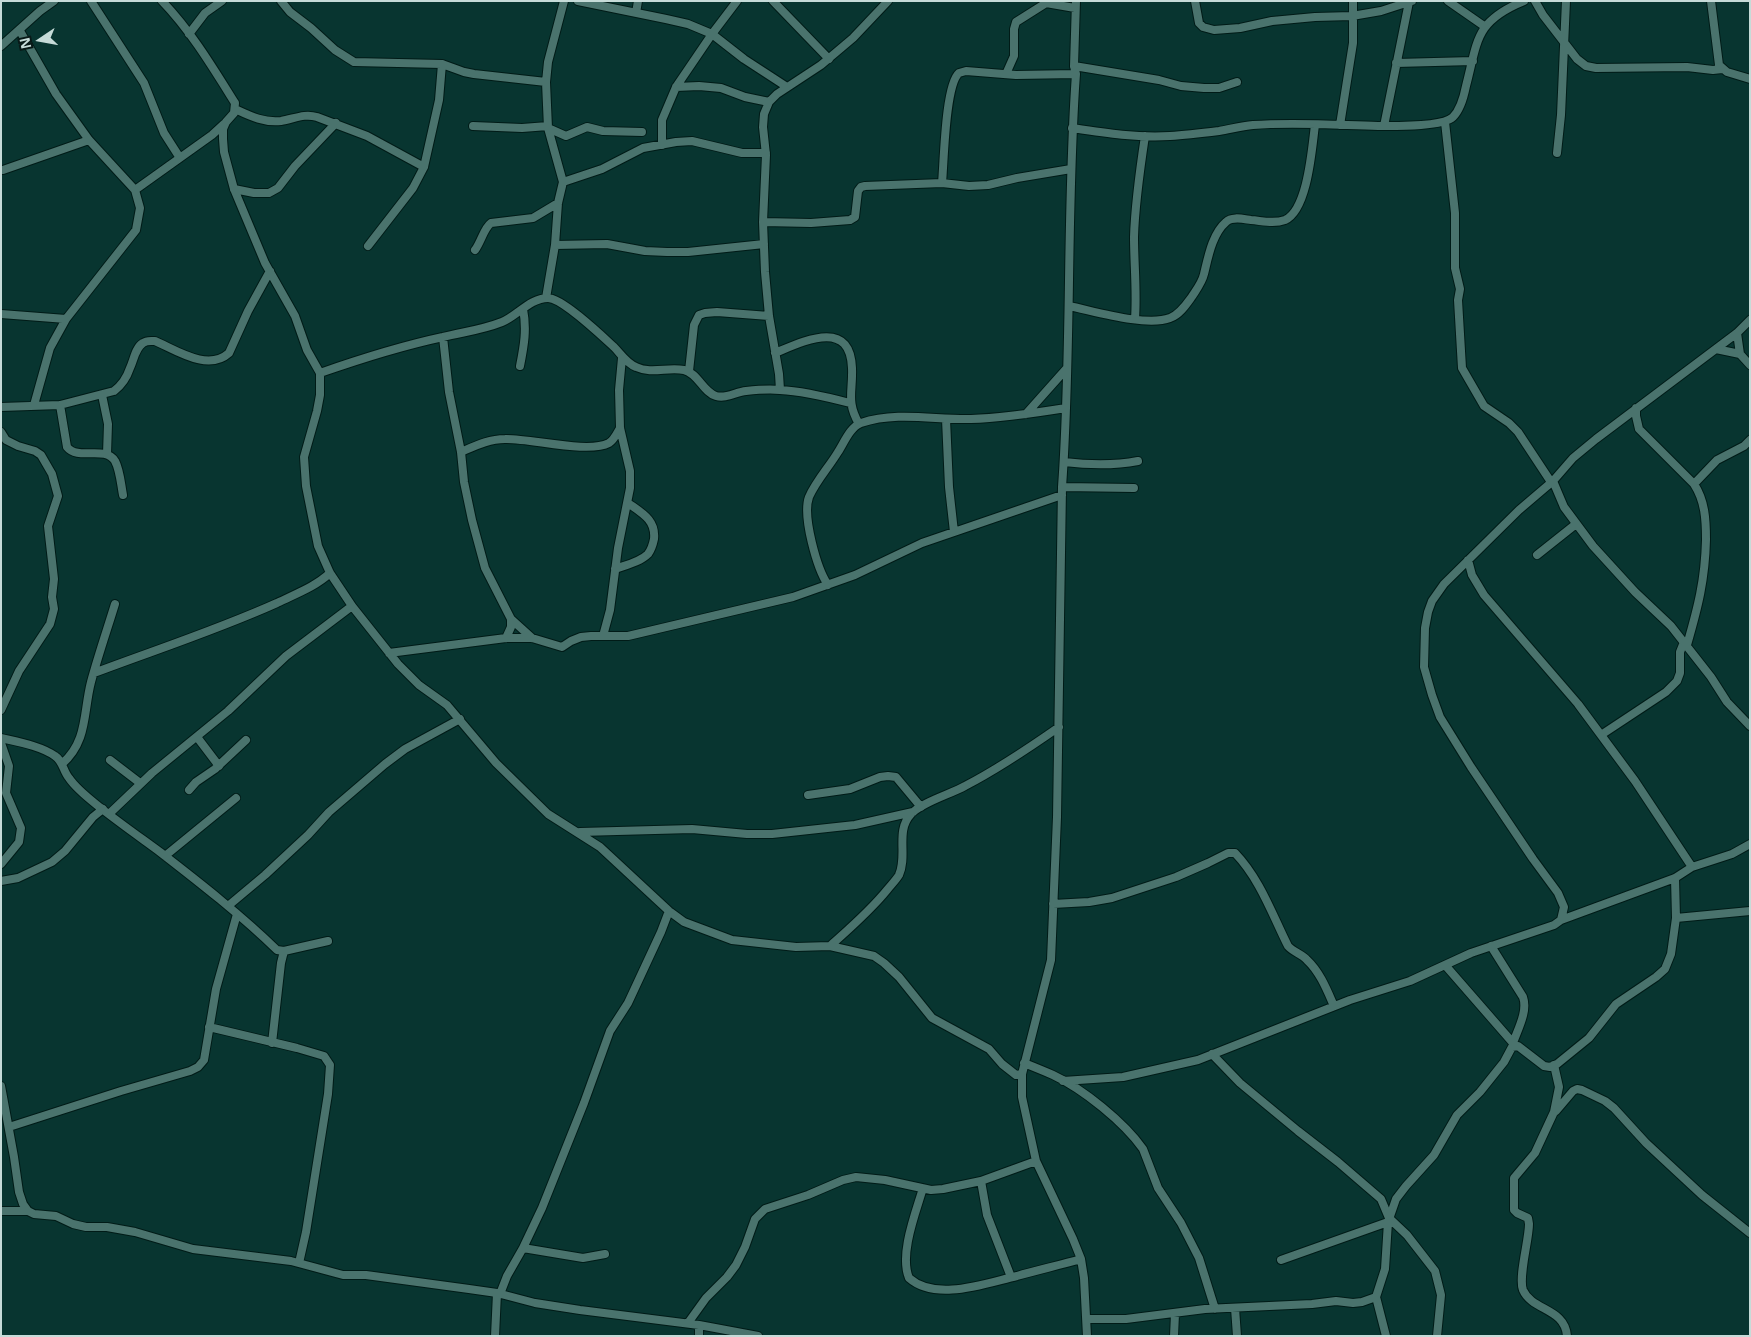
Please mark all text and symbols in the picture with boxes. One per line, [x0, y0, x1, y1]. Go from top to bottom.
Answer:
north arrow [15, 15, 65, 65]
text: N [14, 36, 35, 51]

